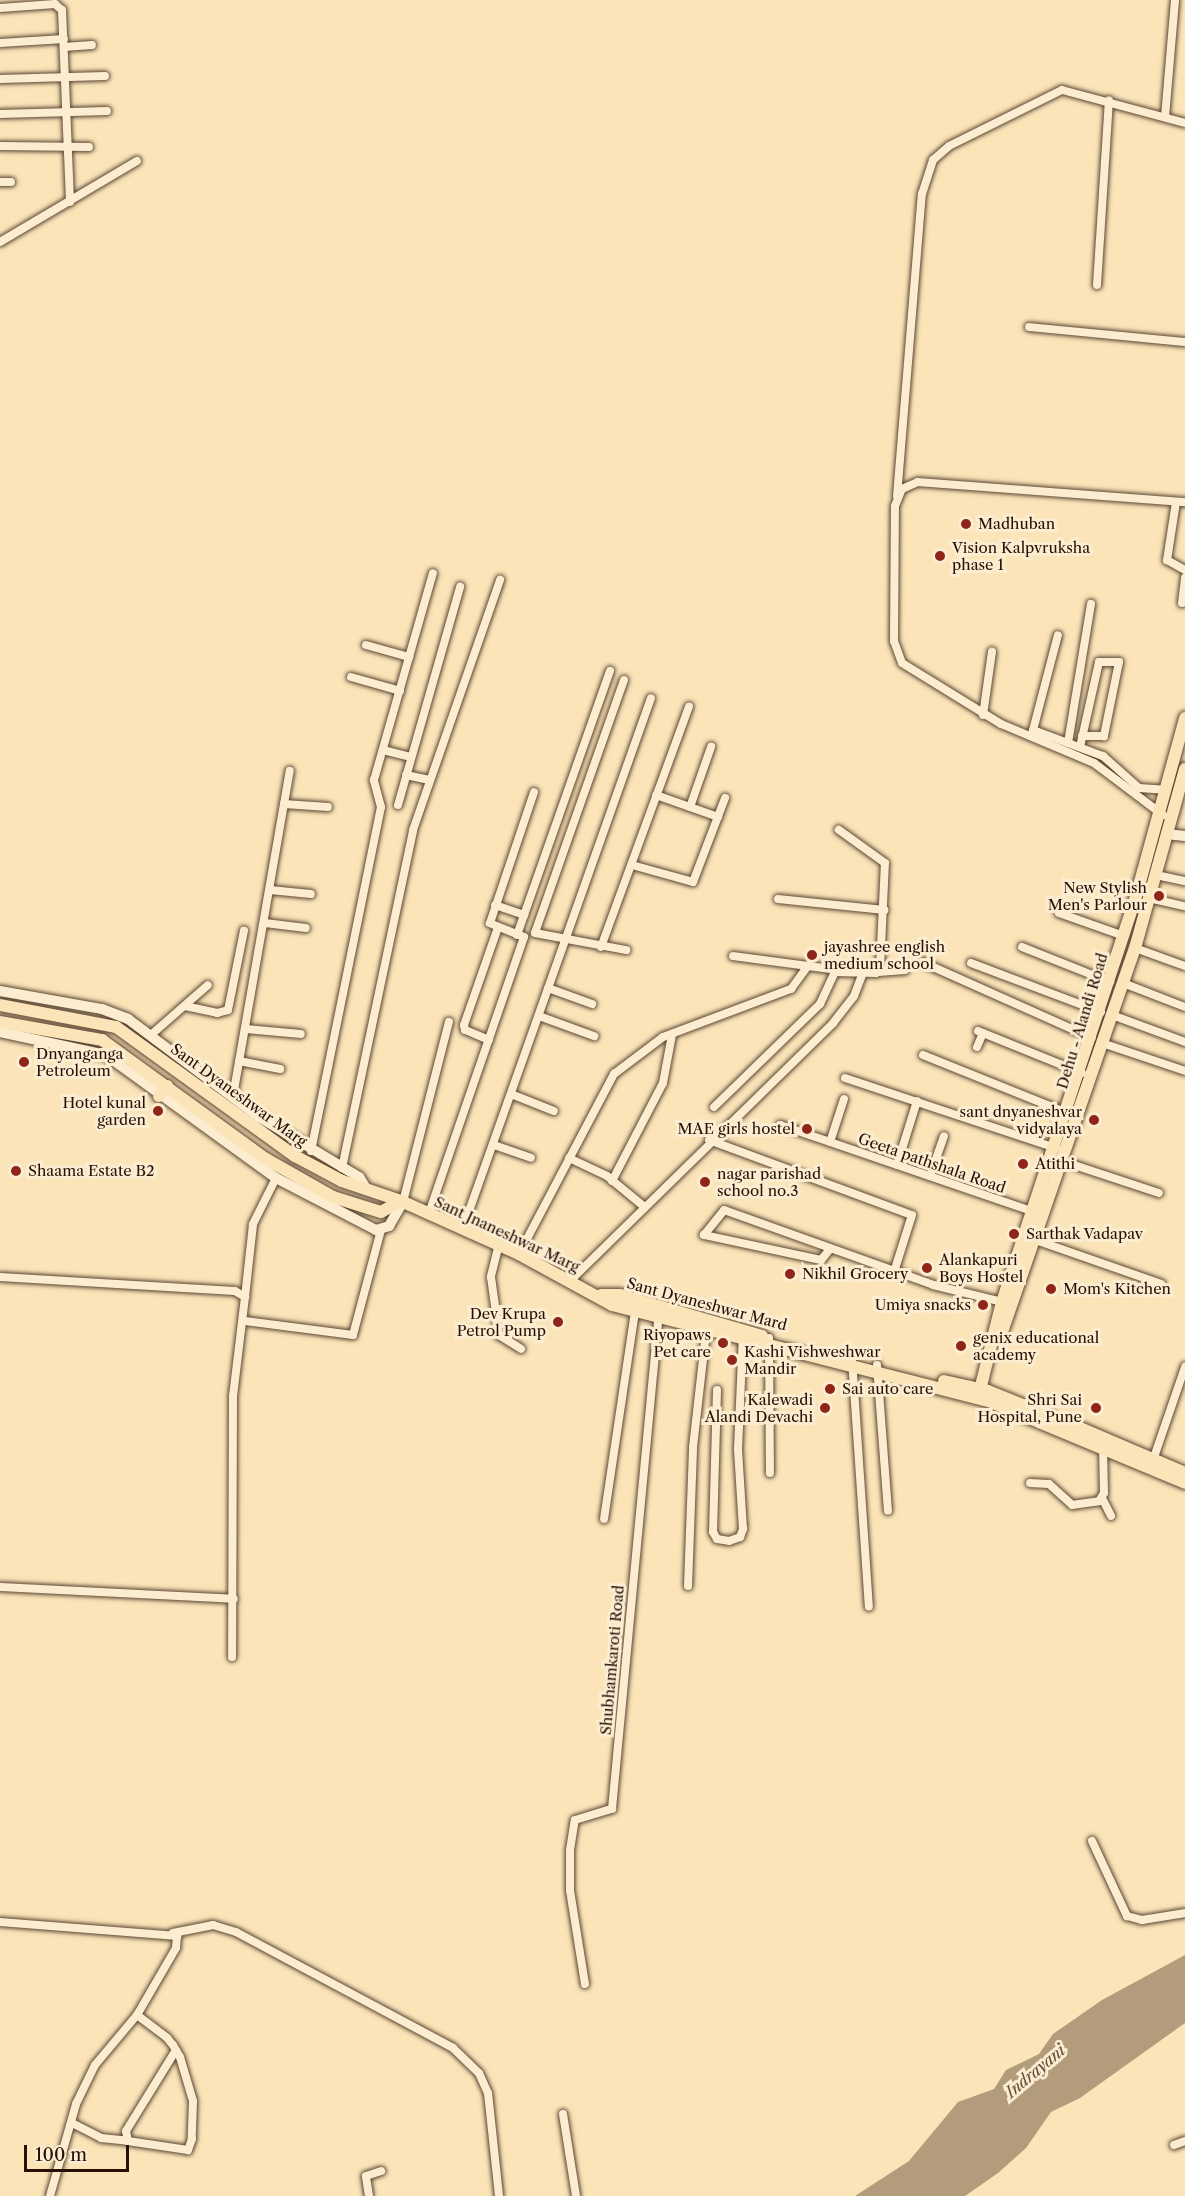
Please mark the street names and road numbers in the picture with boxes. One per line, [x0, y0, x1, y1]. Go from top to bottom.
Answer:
street label: Dehu - Alandi Road [1053, 951, 1111, 1091]
street label: Sant Dyaneshwar Marg [167, 1039, 311, 1151]
street label: Geeta pathshala Road [856, 1129, 1008, 1197]
street label: Sant Jnaneshwar Marg [431, 1192, 583, 1276]
street label: Sant Dyaneshwar Mard [625, 1274, 789, 1334]
street label: Shubhamkaroti Road [596, 1584, 628, 1736]

